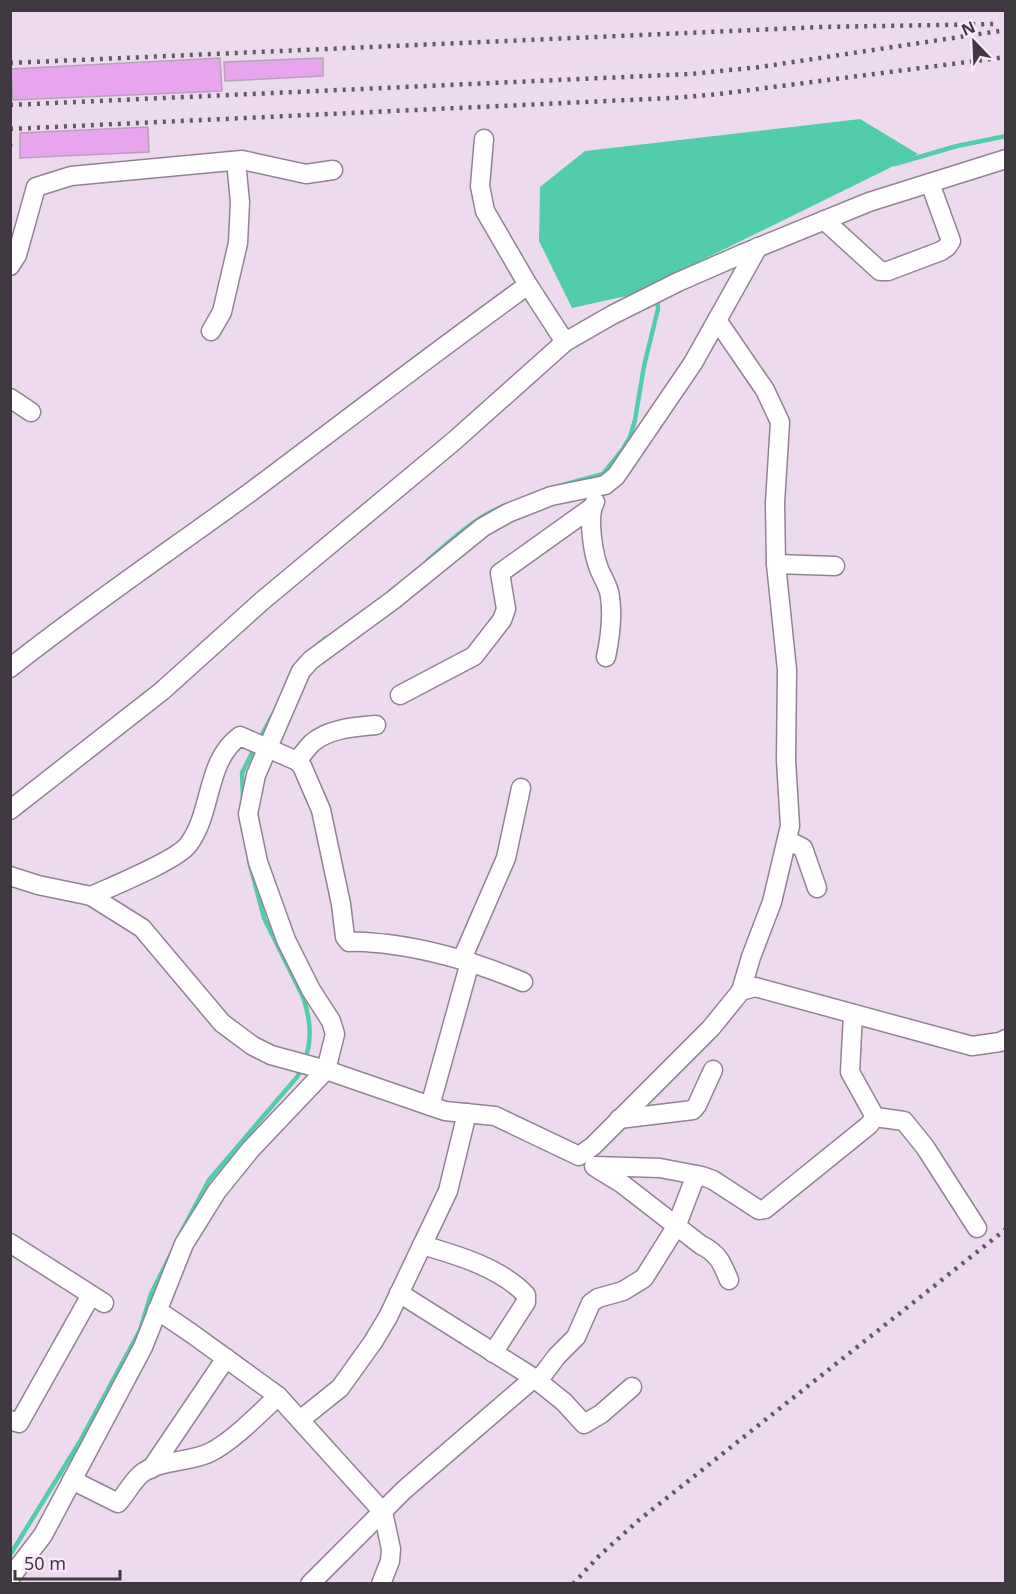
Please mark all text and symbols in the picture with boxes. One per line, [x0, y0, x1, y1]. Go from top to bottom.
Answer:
north arrow [944, 12, 1004, 72]
text: N [958, 16, 978, 41]
scale bar [15, 1543, 120, 1581]
text: 50 m [24, 1551, 66, 1575]

